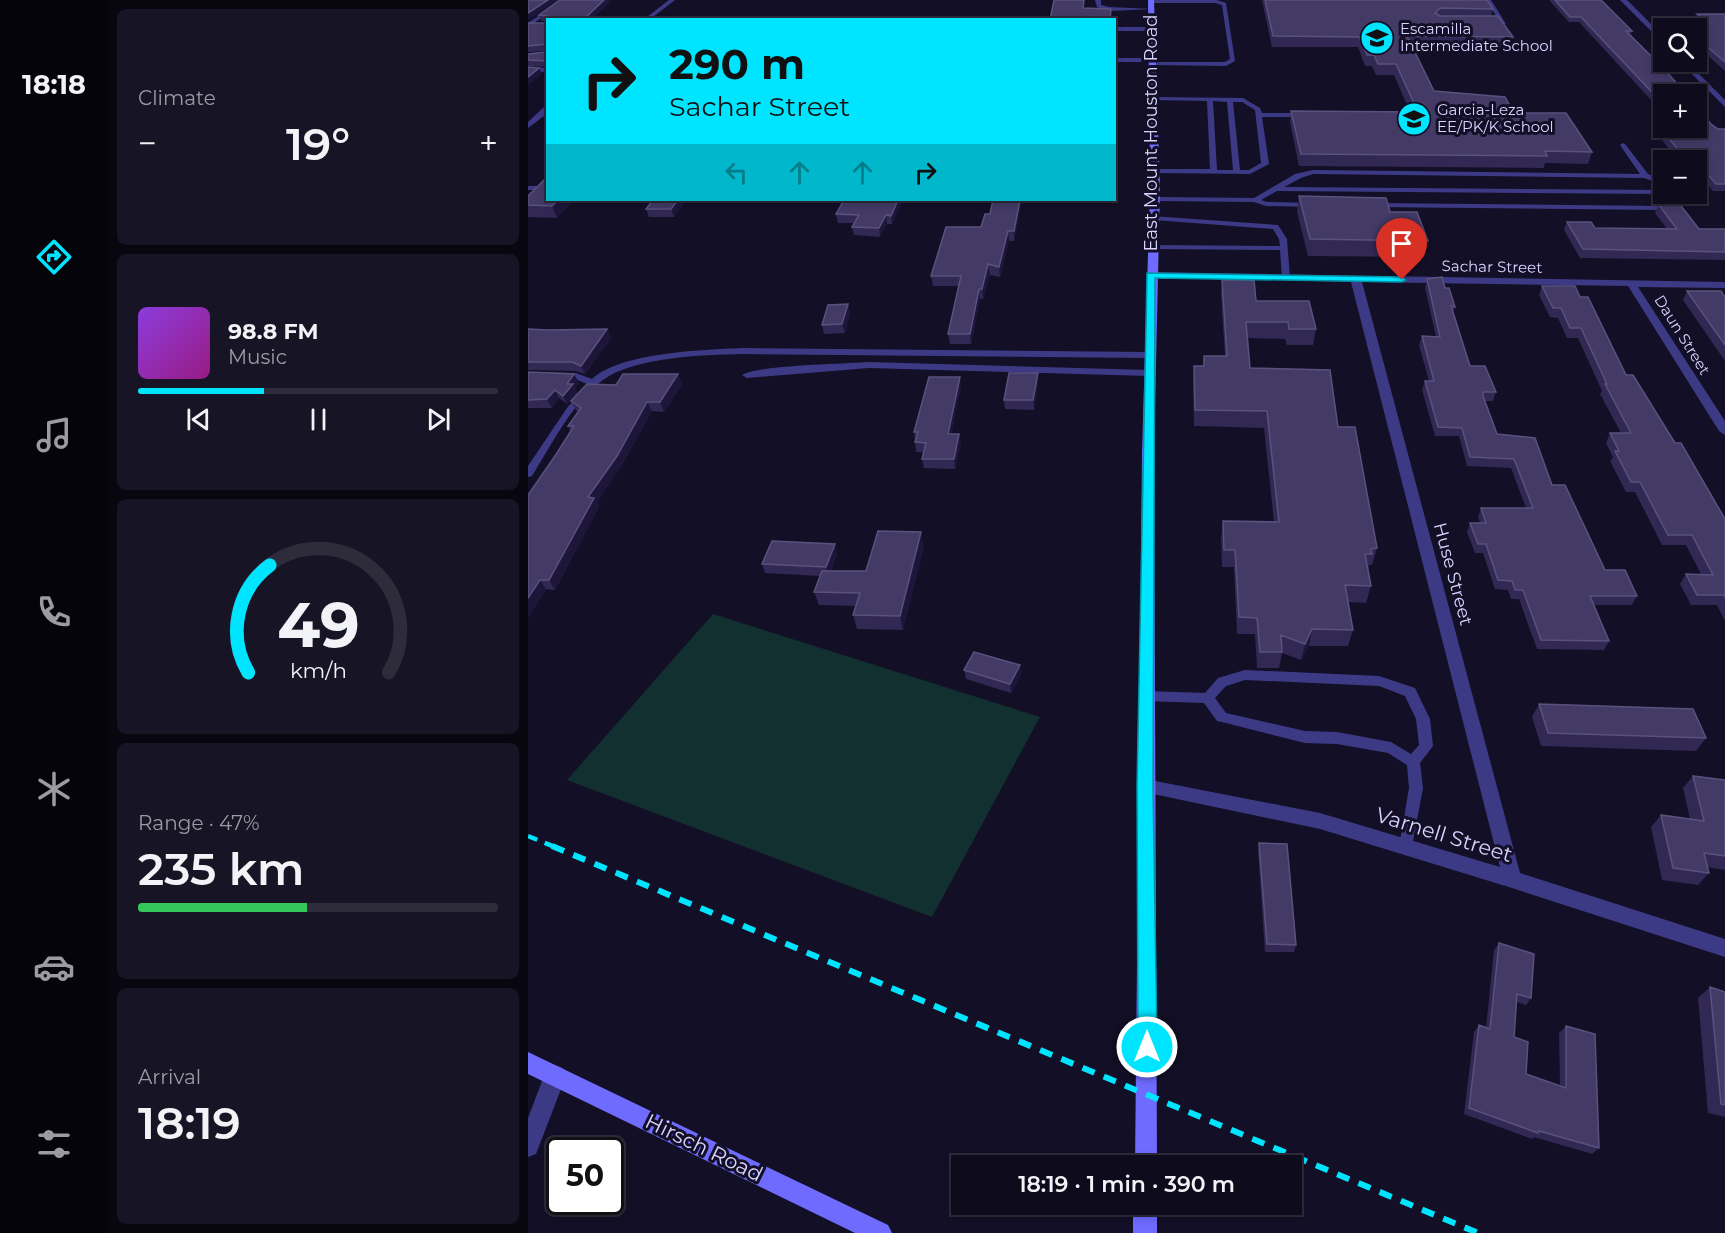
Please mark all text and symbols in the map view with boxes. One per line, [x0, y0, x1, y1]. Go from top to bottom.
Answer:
street label: East Mount Houston Road [1140, 14, 1162, 252]
map controls [1653, 18, 1707, 204]
button: search [1653, 18, 1707, 72]
place label: Escamilla Intermediate School [1400, 19, 1553, 55]
school or university icon: Escamilla Intermediate School [1359, 20, 1395, 56]
text: 290 m [669, 38, 805, 90]
icon: right [570, 42, 648, 120]
text: 18:18 [22, 68, 86, 101]
button: + [1653, 84, 1707, 138]
text: Climate [138, 86, 216, 110]
text: Sachar Street [669, 90, 850, 123]
place label: Garcia-Leza EE/PK/K School [1437, 100, 1554, 136]
school or university icon: Garcia-Leza EE/PK/K School [1396, 101, 1432, 137]
text: 19° [286, 116, 350, 171]
text: − [138, 123, 157, 163]
text: + [479, 123, 498, 163]
button: − [1653, 150, 1707, 204]
icon: left [720, 156, 753, 189]
icon: ahead [783, 156, 816, 189]
icon: ahead [846, 156, 879, 189]
icon: right [909, 156, 942, 189]
pin [1376, 218, 1427, 280]
icon: arrive [1385, 227, 1418, 260]
icon: directions [33, 236, 75, 278]
street label: Sachar Street [1441, 256, 1543, 277]
street label: Daun Street [1650, 291, 1715, 378]
text: 98.8 FM [228, 318, 319, 345]
text: Music [228, 345, 287, 369]
icon: previous [182, 403, 215, 436]
icon: pause [302, 403, 335, 436]
icon: next [422, 403, 455, 436]
icon: music [33, 414, 75, 456]
street label: Huse Street [1429, 520, 1477, 628]
text: 49 [277, 588, 359, 664]
icon: phone [33, 591, 75, 633]
text: km/h [289, 658, 347, 684]
icon: climate [33, 768, 75, 810]
street label: Varnell Street [1373, 802, 1515, 867]
text: Range · 47% [138, 811, 260, 835]
text: 235 km [138, 841, 304, 896]
icon: car [33, 946, 75, 988]
position arrow [1115, 1015, 1179, 1079]
text: Arrival [138, 1065, 201, 1089]
text: 18:19 [138, 1095, 241, 1150]
street label: Hirsch Road [641, 1108, 767, 1187]
icon: filters [33, 1123, 75, 1165]
speed limit sign: 50 [546, 1137, 624, 1215]
text: 18:19 · 1 min · 390 m [1018, 1171, 1235, 1198]

